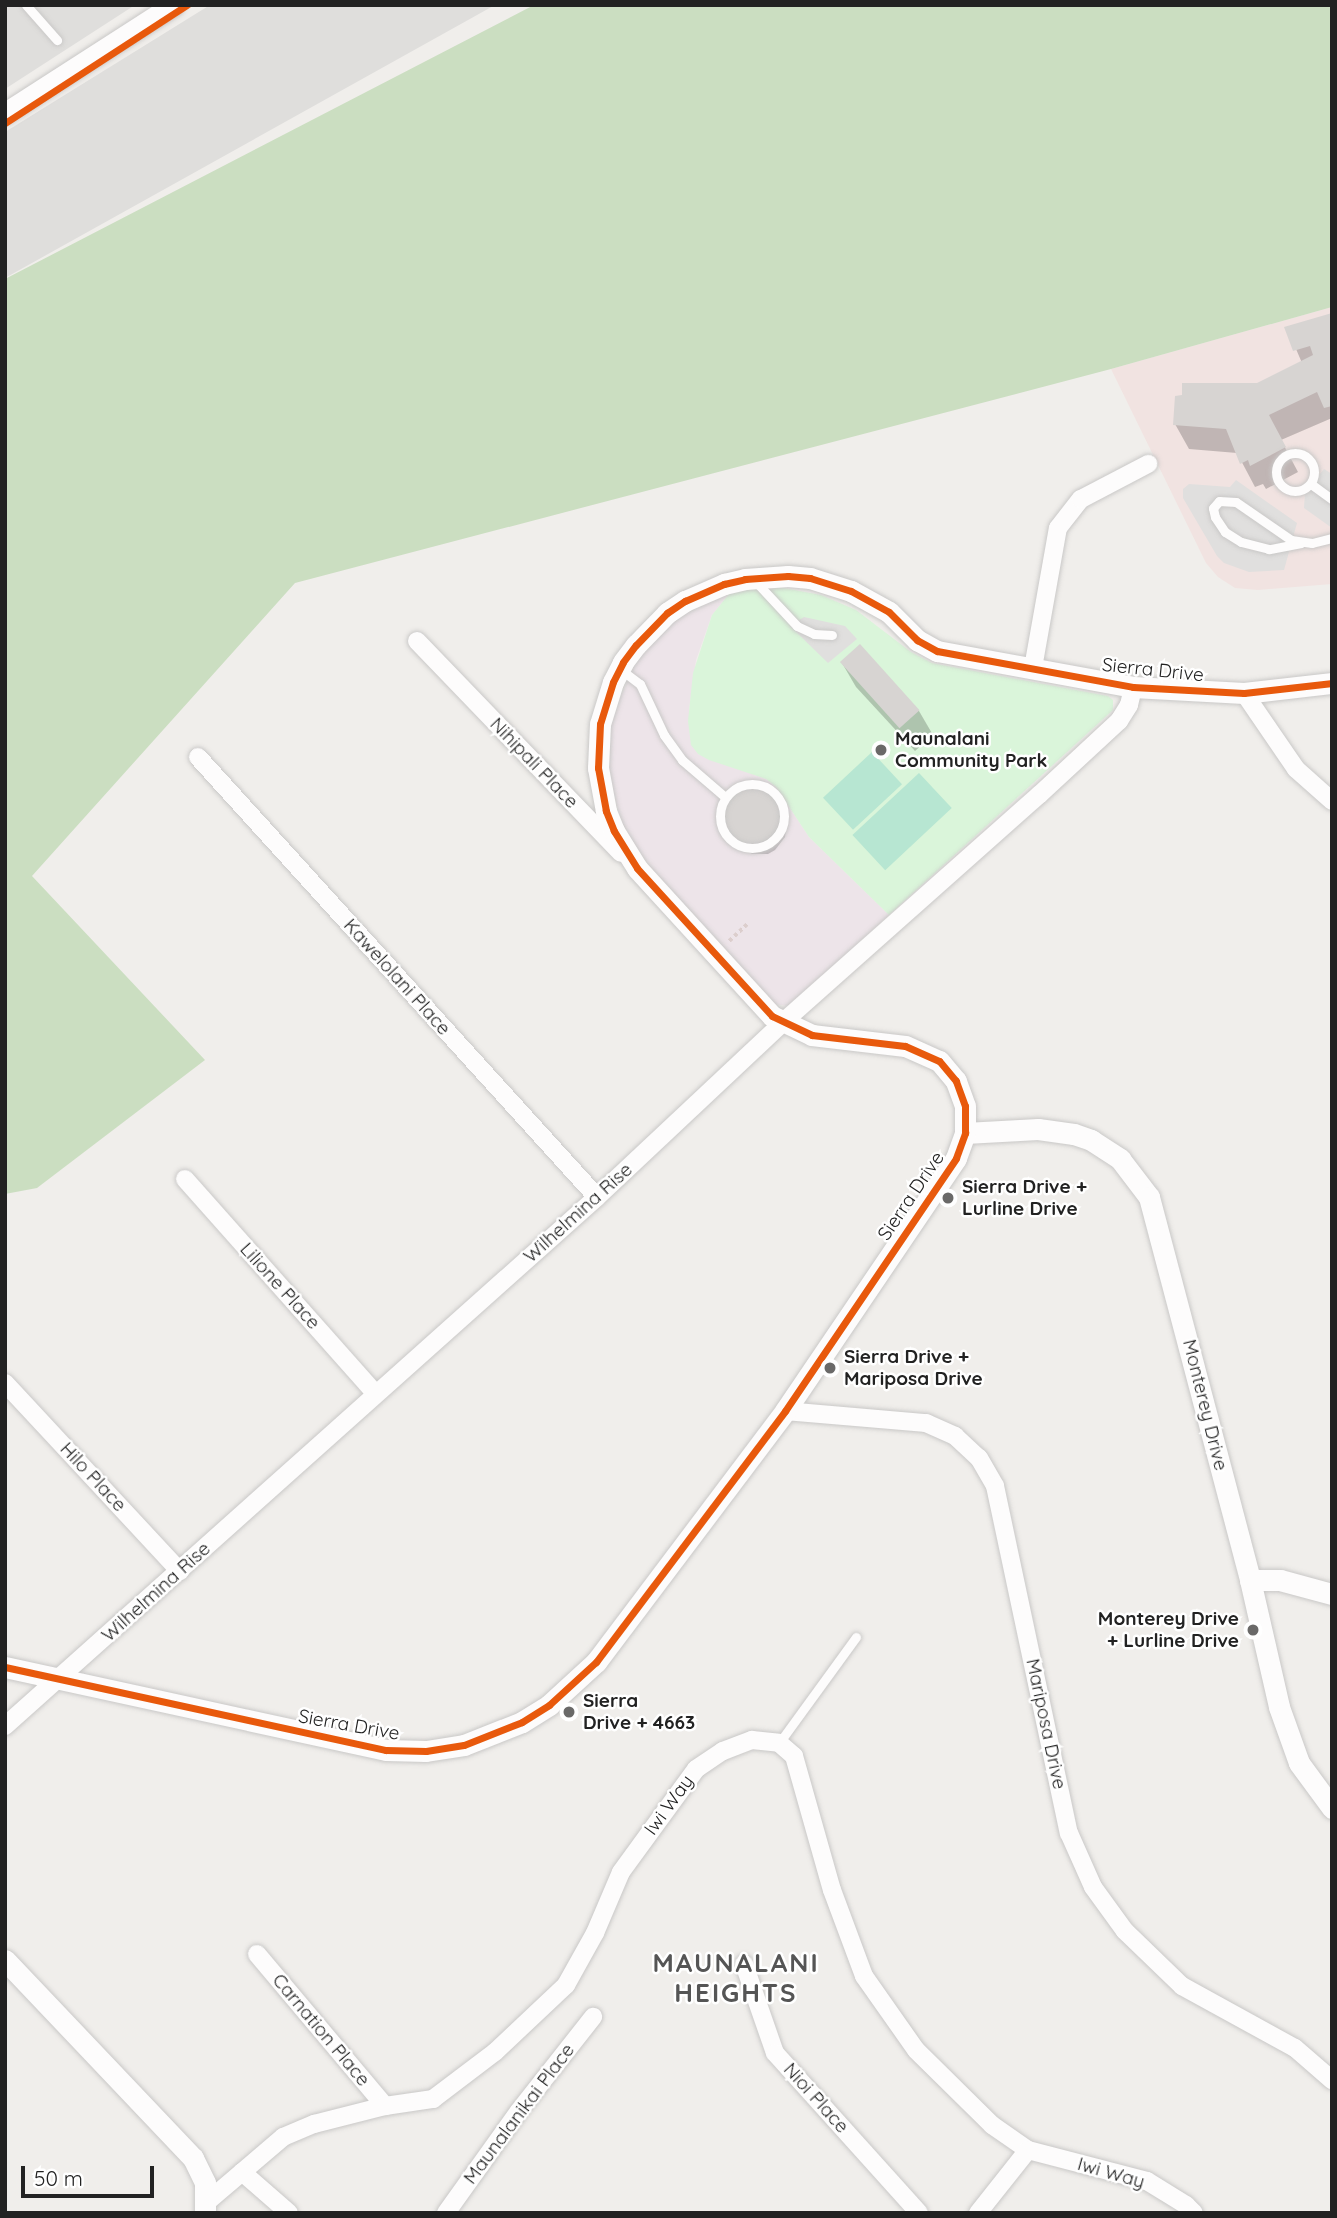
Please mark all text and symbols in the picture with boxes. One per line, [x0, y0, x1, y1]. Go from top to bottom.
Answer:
street label: Sierra Drive [1101, 653, 1205, 687]
street label: Nihipali Place [485, 713, 583, 813]
place label: Maunalani Community Park [895, 728, 1047, 772]
marker: Maunalani Community Park [873, 742, 889, 758]
street label: Kawelolani Place [339, 914, 455, 1040]
street label: Sierra Drive [873, 1147, 949, 1245]
street label: Wilhelmina Rise [519, 1158, 637, 1268]
place label: Sierra Drive + Lurline Drive [962, 1176, 1087, 1220]
marker: Sierra Drive + Lurline Drive [940, 1190, 956, 1206]
street label: Lilione Place [235, 1238, 325, 1334]
street label: Monterey Drive [1178, 1337, 1232, 1473]
place label: Sierra Drive + Mariposa Drive [844, 1346, 983, 1390]
marker: Sierra Drive + Mariposa Drive [822, 1360, 838, 1376]
street label: Hilo Place [55, 1438, 131, 1516]
street label: Wilhelmina Rise [97, 1537, 215, 1647]
place label: Monterey Drive + Lurline Drive [1098, 1608, 1239, 1652]
marker: Monterey Drive + Lurline Drive [1245, 1622, 1261, 1638]
street label: Mariposa Drive [1021, 1657, 1071, 1791]
place label: Sierra Drive + 4663 [583, 1690, 695, 1734]
marker: Sierra Drive + 4663 [561, 1704, 577, 1720]
street label: Sierra Drive [297, 1705, 401, 1745]
street label: Iwi Way [640, 1770, 698, 1840]
district label: MAUNALANI HEIGHTS [654, 1947, 818, 2008]
street label: Carnation Place [267, 1969, 375, 2091]
street label: Maunalanikai Place [459, 2039, 579, 2189]
street label: Nioi Place [779, 2058, 853, 2138]
scale bar [24, 2152, 158, 2196]
street label: Iwi Way [1075, 2153, 1147, 2193]
text: 50 m [34, 2165, 83, 2191]

